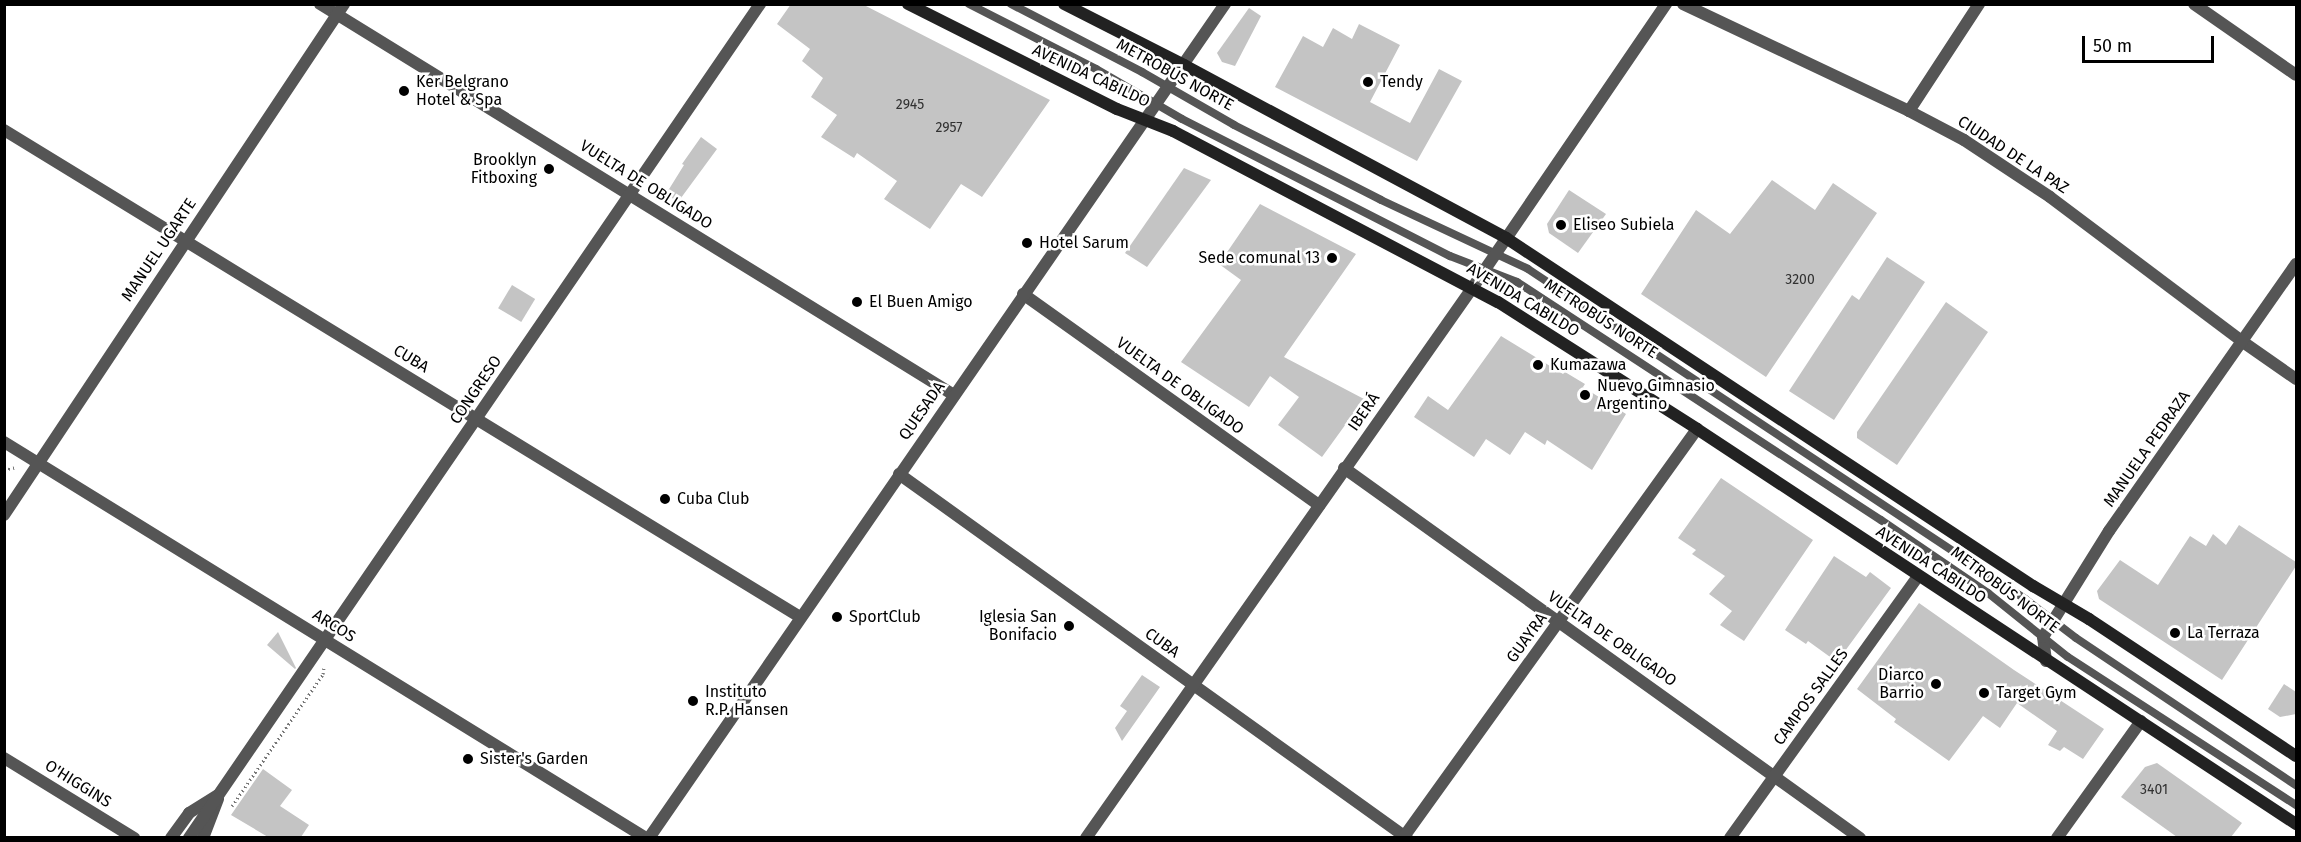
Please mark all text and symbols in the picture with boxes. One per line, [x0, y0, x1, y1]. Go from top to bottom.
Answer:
scale bar [2085, 24, 2217, 62]
street label: METROBÚS NORTE [1113, 35, 1237, 115]
text: 50 m [2093, 35, 2132, 57]
street label: AVENIDA CABILDO [1029, 40, 1153, 112]
place label: Ker Belgrano Hotel & Spa [416, 72, 509, 110]
place label: Tendy [1380, 72, 1423, 92]
marker: Tendy [1361, 75, 1375, 89]
marker: Ker Belgrano Hotel & Spa [397, 84, 411, 98]
house number: 2945 [896, 97, 924, 113]
street label: CIUDAD DE LA PAZ [1954, 112, 2072, 198]
house number: 2957 [935, 120, 963, 136]
street label: VUELTA DE OBLIGADO [576, 136, 716, 234]
place label: Brooklyn Fitboxing [471, 150, 537, 188]
marker: Brooklyn Fitboxing [542, 162, 556, 176]
street label: MANUEL UGARTE [118, 195, 200, 305]
place label: Eliseo Subiela [1573, 215, 1675, 235]
marker: Eliseo Subiela [1554, 218, 1568, 232]
place label: Hotel Sarum [1039, 233, 1129, 253]
marker: Hotel Sarum [1020, 236, 1034, 250]
place label: Sede comunal 13 [1199, 248, 1320, 268]
marker: Sede comunal 13 [1325, 251, 1339, 265]
street label: AVENIDA CABILDO [1463, 259, 1583, 341]
house number: 3200 [1785, 272, 1815, 288]
street label: METROBÚS NORTE [1541, 275, 1661, 363]
place label: El Buen Amigo [869, 292, 973, 312]
marker: El Buen Amigo [850, 295, 864, 309]
street label: VUELTA DE OBLIGADO [1113, 333, 1247, 439]
street label: CUBA [390, 341, 432, 377]
street label: CONGRESO [446, 352, 506, 428]
place label: Kumazawa [1550, 355, 1626, 375]
marker: Kumazawa [1531, 358, 1545, 372]
place label: Nuevo Gimnasio Argentino [1597, 376, 1715, 414]
street label: QUESADA [895, 378, 949, 444]
street label: MANUELA PEDRAZA [2100, 387, 2194, 511]
marker: Nuevo Gimnasio Argentino [1578, 388, 1592, 402]
street label: IBERÁ [1344, 389, 1384, 435]
place label: Cuba Club [677, 489, 750, 509]
marker: Cuba Club [658, 492, 672, 506]
street label: AVENIDA CABILDO [1872, 522, 1990, 608]
street label: METROBÚS NORTE [1947, 543, 2063, 637]
street label: VUELTA DE OBLIGADO [1544, 587, 1680, 691]
street label: ARCOS [309, 605, 359, 647]
place label: SportClub [849, 607, 921, 627]
place label: Iglesia San Bonifacio [979, 607, 1057, 645]
street label: GUAYRA [1503, 609, 1551, 667]
marker: SportClub [830, 610, 844, 624]
marker: Iglesia San Bonifacio [1062, 619, 1076, 633]
place label: La Terraza [2187, 623, 2260, 643]
street label: CUBA [1141, 624, 1183, 662]
marker: La Terraza [2168, 626, 2182, 640]
street label: CAMPOS SALLES [1770, 645, 1852, 749]
place label: Diarco Barrio [1878, 665, 1924, 703]
marker: Diarco Barrio [1929, 677, 1943, 691]
place label: Instituto R.P. Hansen [705, 682, 789, 720]
place label: Target Gym [1996, 683, 2077, 703]
marker: Target Gym [1977, 686, 1991, 700]
marker: Instituto R.P. Hansen [686, 694, 700, 708]
place label: Sister's Garden [480, 749, 588, 769]
marker: Sister's Garden [461, 752, 475, 766]
street label: O'HIGGINS [41, 756, 115, 812]
house number: 3401 [2140, 782, 2168, 798]

